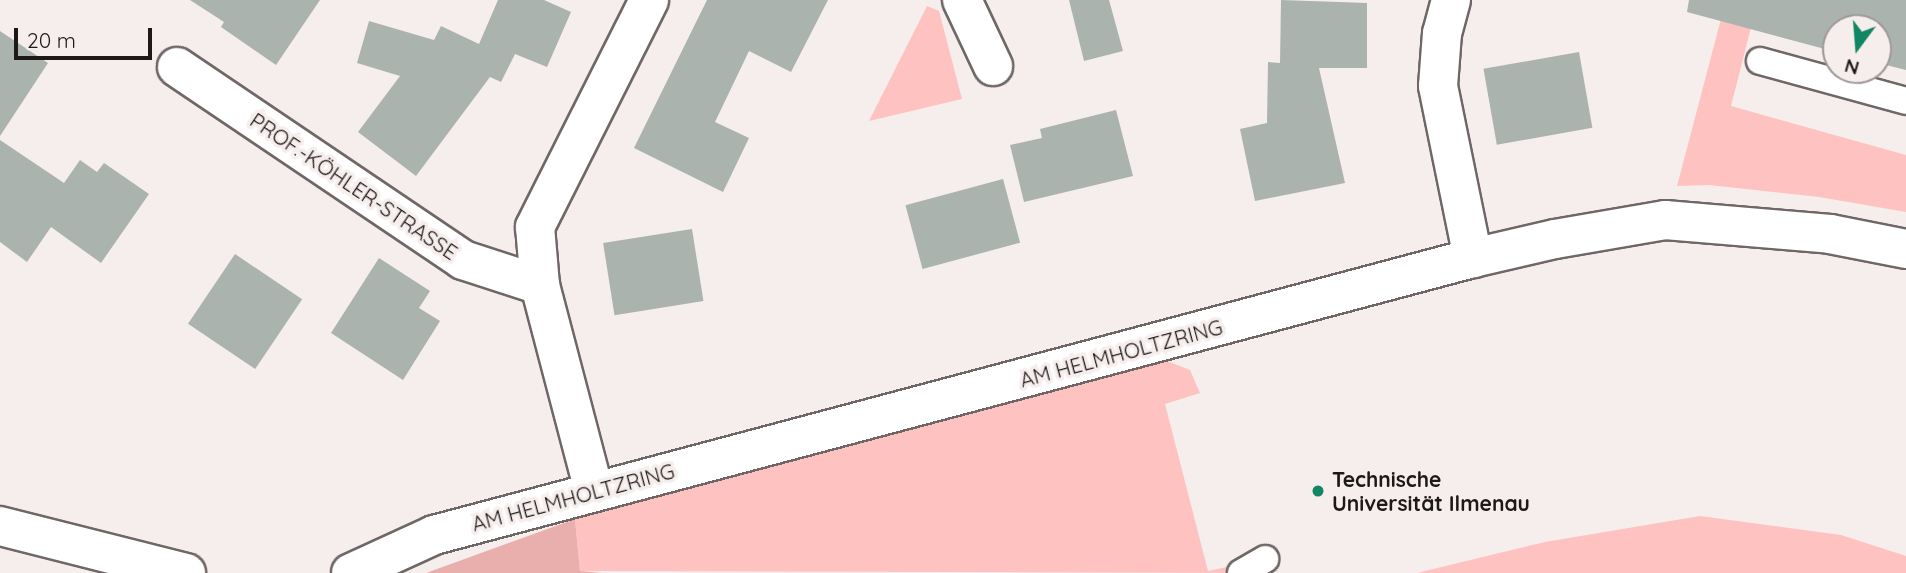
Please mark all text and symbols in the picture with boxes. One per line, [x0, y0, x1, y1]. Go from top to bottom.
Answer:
scale bar [18, 14, 156, 58]
north arrow [1822, 14, 1892, 84]
text: 20 m [27, 27, 76, 53]
text: N [1842, 54, 1862, 81]
street label: PROF.-KÖHLER-STRASSE [245, 107, 463, 265]
street label: AM HELMHOLTZRING [1017, 314, 1225, 392]
street label: AM HELMHOLTZRING [469, 458, 677, 536]
place label: Technische Universität Ilmenau [1332, 466, 1530, 516]
marker: Technische Universität Ilmenau [1310, 483, 1326, 499]

